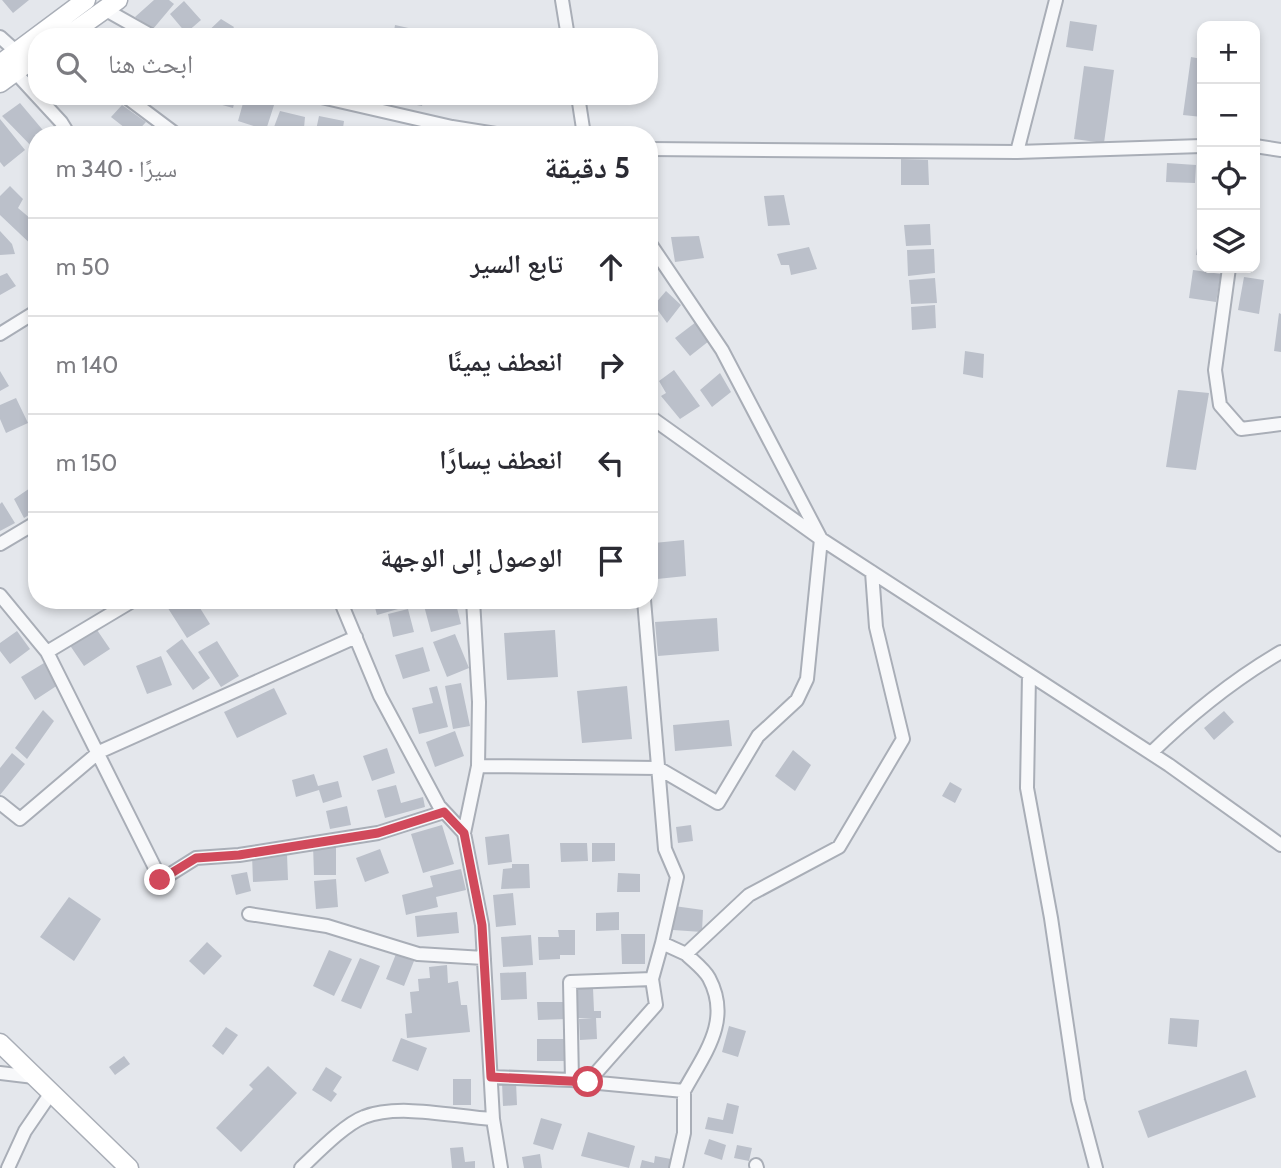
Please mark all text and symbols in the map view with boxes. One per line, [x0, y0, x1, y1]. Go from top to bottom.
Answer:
map controls [1197, 21, 1260, 273]
button: + [1197, 21, 1260, 84]
search box [28, 28, 658, 105]
icon: search [52, 48, 90, 86]
text: ابحث هنا [108, 48, 193, 80]
button: − [1197, 84, 1260, 147]
button: locate [1197, 147, 1260, 210]
text: 5 دقيقة [544, 149, 630, 186]
text: سيرًا · 340 m [56, 155, 177, 183]
button: layers [1197, 210, 1260, 273]
text: تابع السير [470, 248, 563, 280]
icon: ahead [592, 248, 630, 286]
text: 50 m [56, 253, 110, 281]
text: انعطف يمينًا [447, 346, 563, 378]
icon: right [592, 346, 630, 384]
text: 140 m [56, 351, 118, 379]
text: انعطف يسارًا [439, 444, 563, 476]
icon: left [592, 444, 630, 482]
text: 150 m [56, 449, 117, 477]
text: الوصول إلى الوجهة [380, 542, 563, 574]
icon: arrive [592, 542, 630, 580]
route end [144, 864, 175, 895]
route start [572, 1066, 603, 1097]

